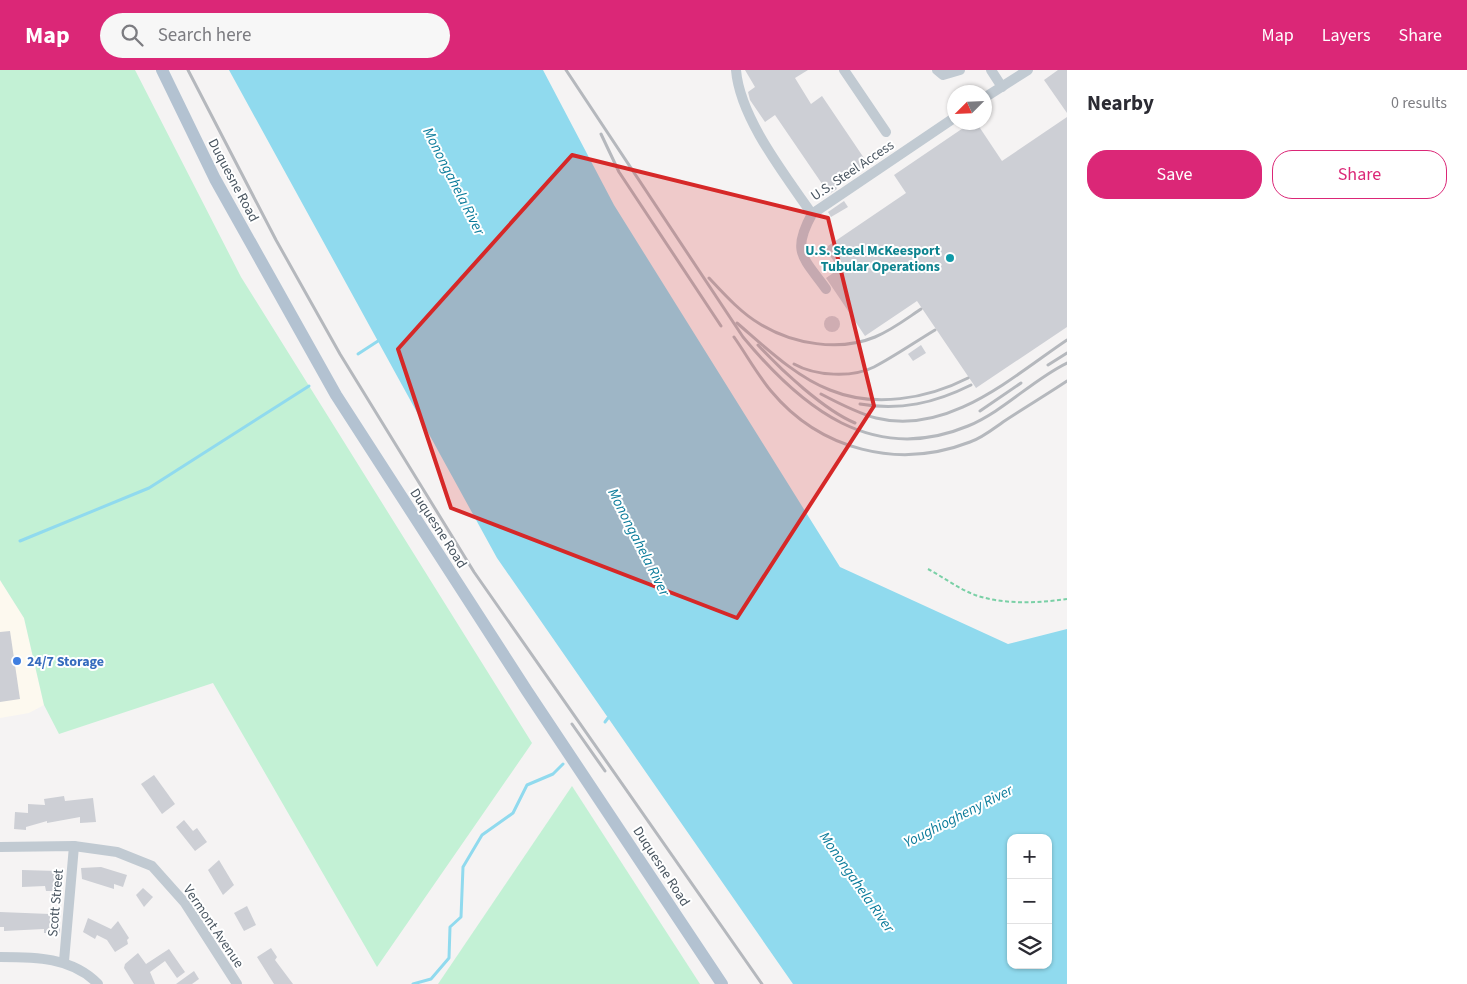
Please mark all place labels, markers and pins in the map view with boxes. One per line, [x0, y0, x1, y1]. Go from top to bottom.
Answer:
place label: U.S. Steel McKeesport Tubular Operations [805, 241, 941, 277]
marker: U.S. Steel McKeesport Tubular Operations [944, 252, 956, 264]
place label: 24/7 Storage [27, 652, 104, 672]
marker: 24/7 Storage [11, 655, 23, 667]

